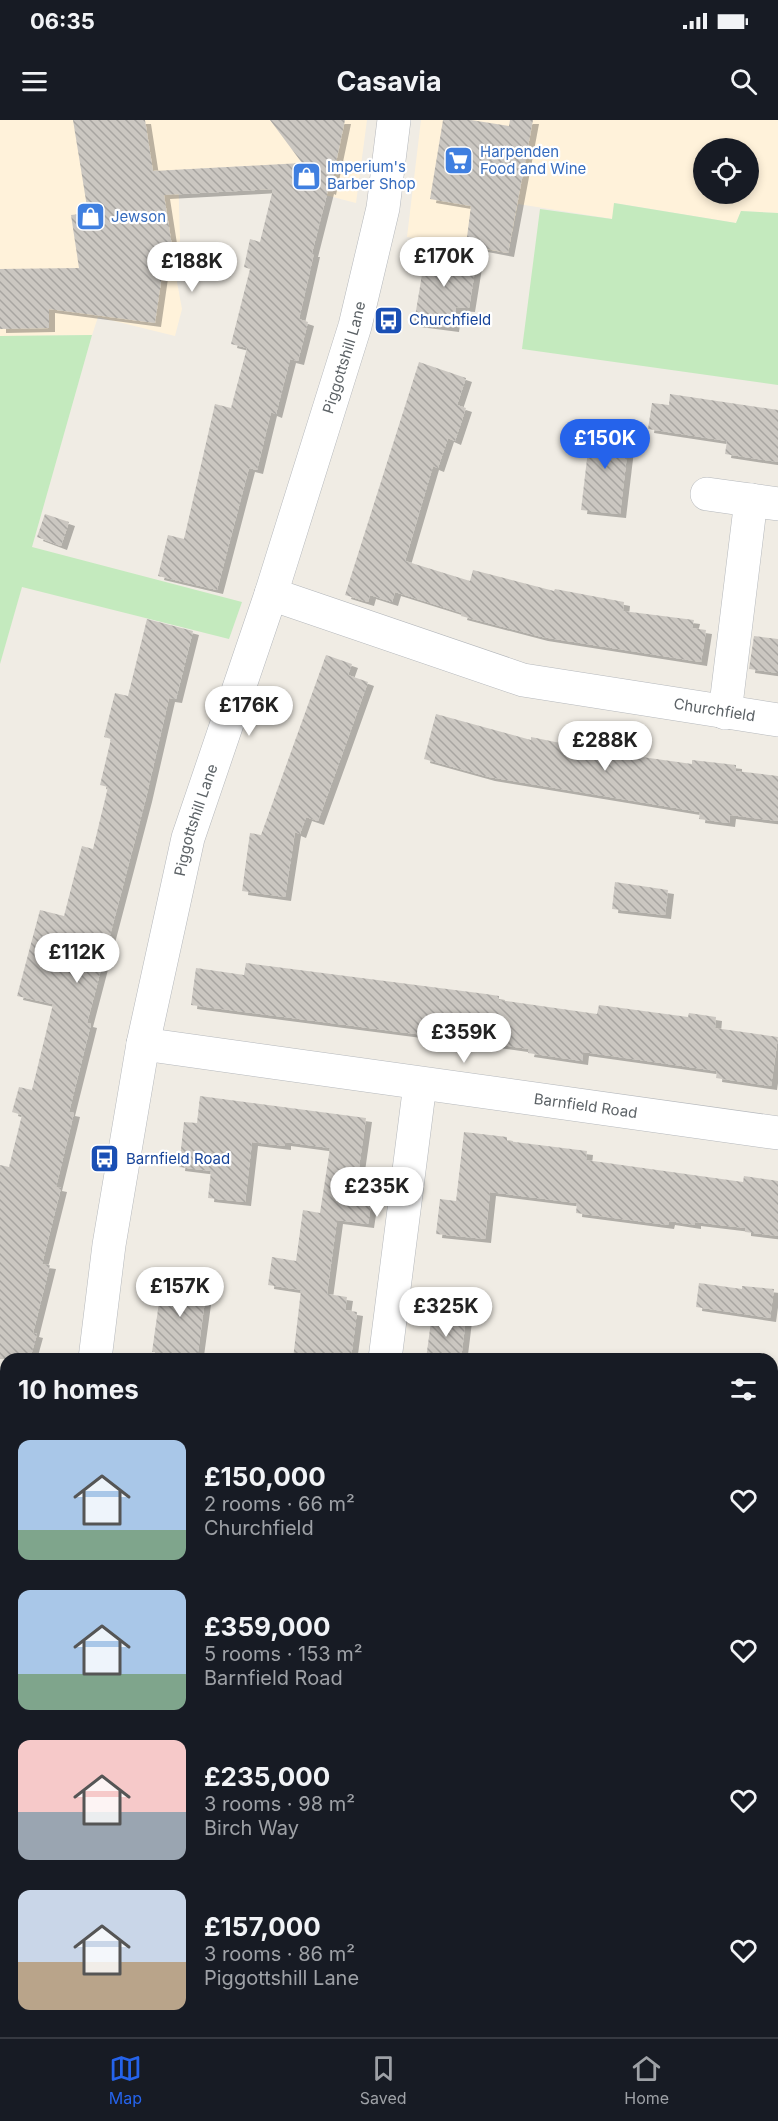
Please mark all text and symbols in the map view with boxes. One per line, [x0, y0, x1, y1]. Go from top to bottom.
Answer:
text: 06:35 [30, 8, 95, 34]
icon: menu [18, 65, 51, 98]
text: Casavia [336, 65, 442, 98]
icon: search [727, 65, 760, 98]
map controls [693, 138, 759, 204]
button: locate [693, 138, 759, 204]
place label: Harpenden Food and Wine [480, 142, 586, 178]
supermarket icon: Harpenden Food and Wine [443, 145, 475, 177]
place label: Imperium's Barber Shop [327, 157, 416, 193]
shop icon: Imperium's Barber Shop [290, 160, 322, 192]
shop icon: Jewson [74, 201, 106, 233]
place label: Jewson [111, 207, 166, 226]
pin: £170K [402, 237, 486, 288]
pin: £188K [150, 242, 234, 293]
text: £170K [414, 244, 474, 268]
text: £188K [161, 249, 223, 273]
street label: Piggottshill Lane [318, 299, 370, 416]
bus stop icon: Churchfield [372, 304, 404, 336]
place label: Churchfield [409, 310, 491, 329]
pin: £150K [563, 419, 647, 470]
text: £150K [574, 426, 636, 450]
pin: £176K [207, 686, 291, 737]
text: £176K [219, 693, 279, 717]
street label: Churchfield [672, 694, 757, 725]
pin: £288K [563, 721, 647, 772]
text: £288K [572, 728, 638, 752]
street label: Piggottshill Lane [170, 761, 222, 878]
pin: £112K [35, 933, 119, 984]
text: £112K [48, 940, 106, 964]
pin: £359K [422, 1013, 506, 1064]
text: £359K [431, 1020, 497, 1044]
street label: Barnfield Road [533, 1089, 639, 1122]
bus stop icon: Barnfield Road [89, 1143, 121, 1175]
place label: Barnfield Road [126, 1149, 230, 1168]
pin: £235K [335, 1167, 419, 1218]
text: £235K [344, 1174, 410, 1198]
pin: £157K [138, 1267, 222, 1318]
text: £157K [150, 1274, 210, 1298]
pin: £325K [404, 1287, 488, 1338]
text: £325K [413, 1294, 479, 1318]
icon: filters [727, 1373, 760, 1406]
text: 10 homes [18, 1374, 139, 1405]
text: £150,000 [204, 1461, 326, 1492]
icon: home [66, 1464, 138, 1536]
icon: heart [727, 1484, 760, 1517]
text: 2 rooms · 66 m² [204, 1492, 355, 1516]
text: Churchfield [204, 1516, 314, 1540]
text: £359,000 [204, 1611, 331, 1642]
icon: home [66, 1614, 138, 1686]
icon: heart [727, 1634, 760, 1667]
text: 5 rooms · 153 m² [204, 1642, 363, 1666]
text: Barnfield Road [204, 1666, 343, 1690]
text: £235,000 [204, 1761, 330, 1792]
icon: home [66, 1764, 138, 1836]
icon: heart [727, 1784, 760, 1817]
text: 3 rooms · 98 m² [204, 1792, 355, 1816]
text: Birch Way [204, 1816, 299, 1840]
text: £157,000 [204, 1911, 321, 1942]
icon: home [66, 1914, 138, 1986]
icon: heart [727, 1934, 760, 1967]
text: 3 rooms · 86 m² [204, 1942, 355, 1966]
text: Piggottshill Lane [204, 1966, 359, 1990]
tab: Map [109, 2052, 142, 2108]
tab: Saved [360, 2052, 407, 2108]
tab: Home [624, 2052, 669, 2108]

